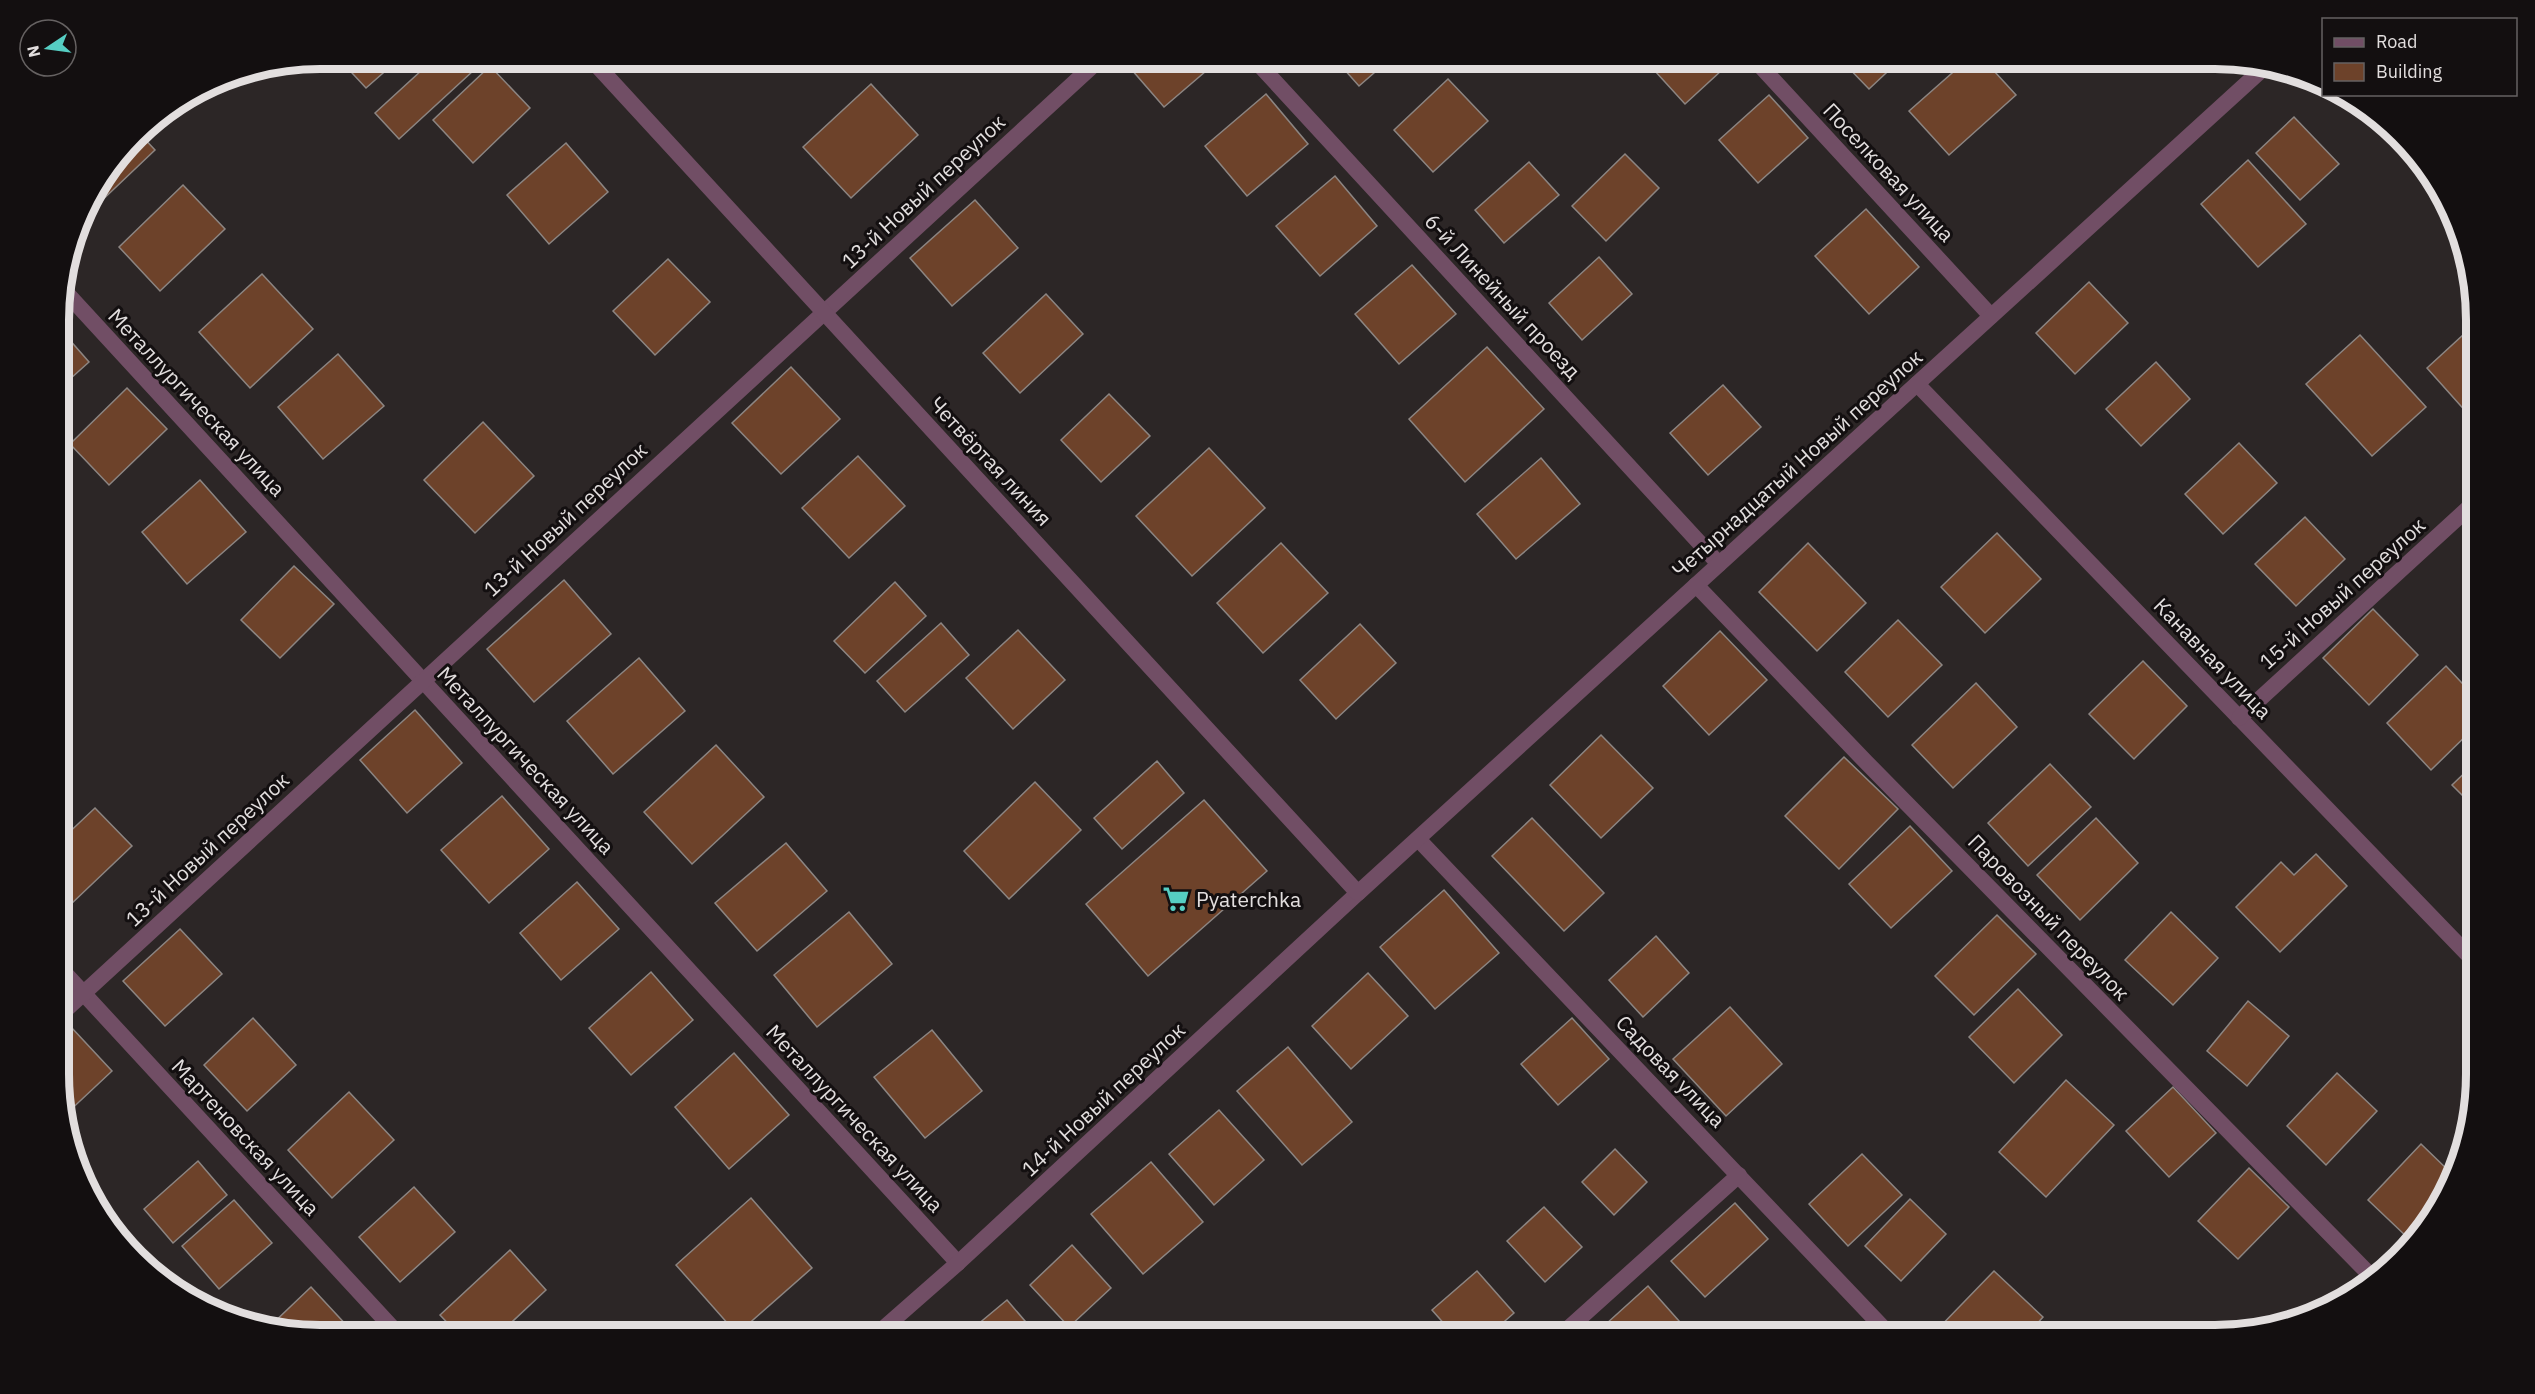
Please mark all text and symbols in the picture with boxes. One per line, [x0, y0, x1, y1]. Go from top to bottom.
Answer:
north arrow [18, 18, 78, 78]
legend [2322, 18, 2517, 96]
text: Road [2376, 30, 2417, 53]
text: N [22, 43, 44, 59]
text: Building [2376, 60, 2443, 83]
street label: Поселковая улица [1817, 97, 1961, 247]
street label: 13-й Новый переулок [835, 108, 1011, 274]
street label: 6-й Линейный проезд [1419, 207, 1587, 385]
street label: Металлургическая улица [102, 302, 292, 502]
street label: Четырнадцатый Новый переулок [1666, 343, 1928, 583]
street label: Четвёртая линия [924, 390, 1058, 532]
street label: 13-й Новый переулок [477, 436, 653, 602]
street label: 15-й Новый переулок [2253, 511, 2431, 675]
street label: Канавная улица [2148, 591, 2278, 725]
street label: Металлургическая улица [431, 660, 621, 860]
street label: 13-й Новый переулок [119, 766, 295, 932]
street label: Паровозный переулок [1962, 828, 2136, 1006]
supermarket icon: Pyaterchka [1161, 884, 1191, 914]
place label: Pyaterchka [1196, 885, 1301, 913]
street label: Садовая улица [1610, 1009, 1732, 1133]
street label: 14-й Новый переулок [1015, 1016, 1191, 1182]
street label: Металлургическая улица [760, 1018, 950, 1218]
street label: Мартеновская улица [166, 1053, 326, 1221]

